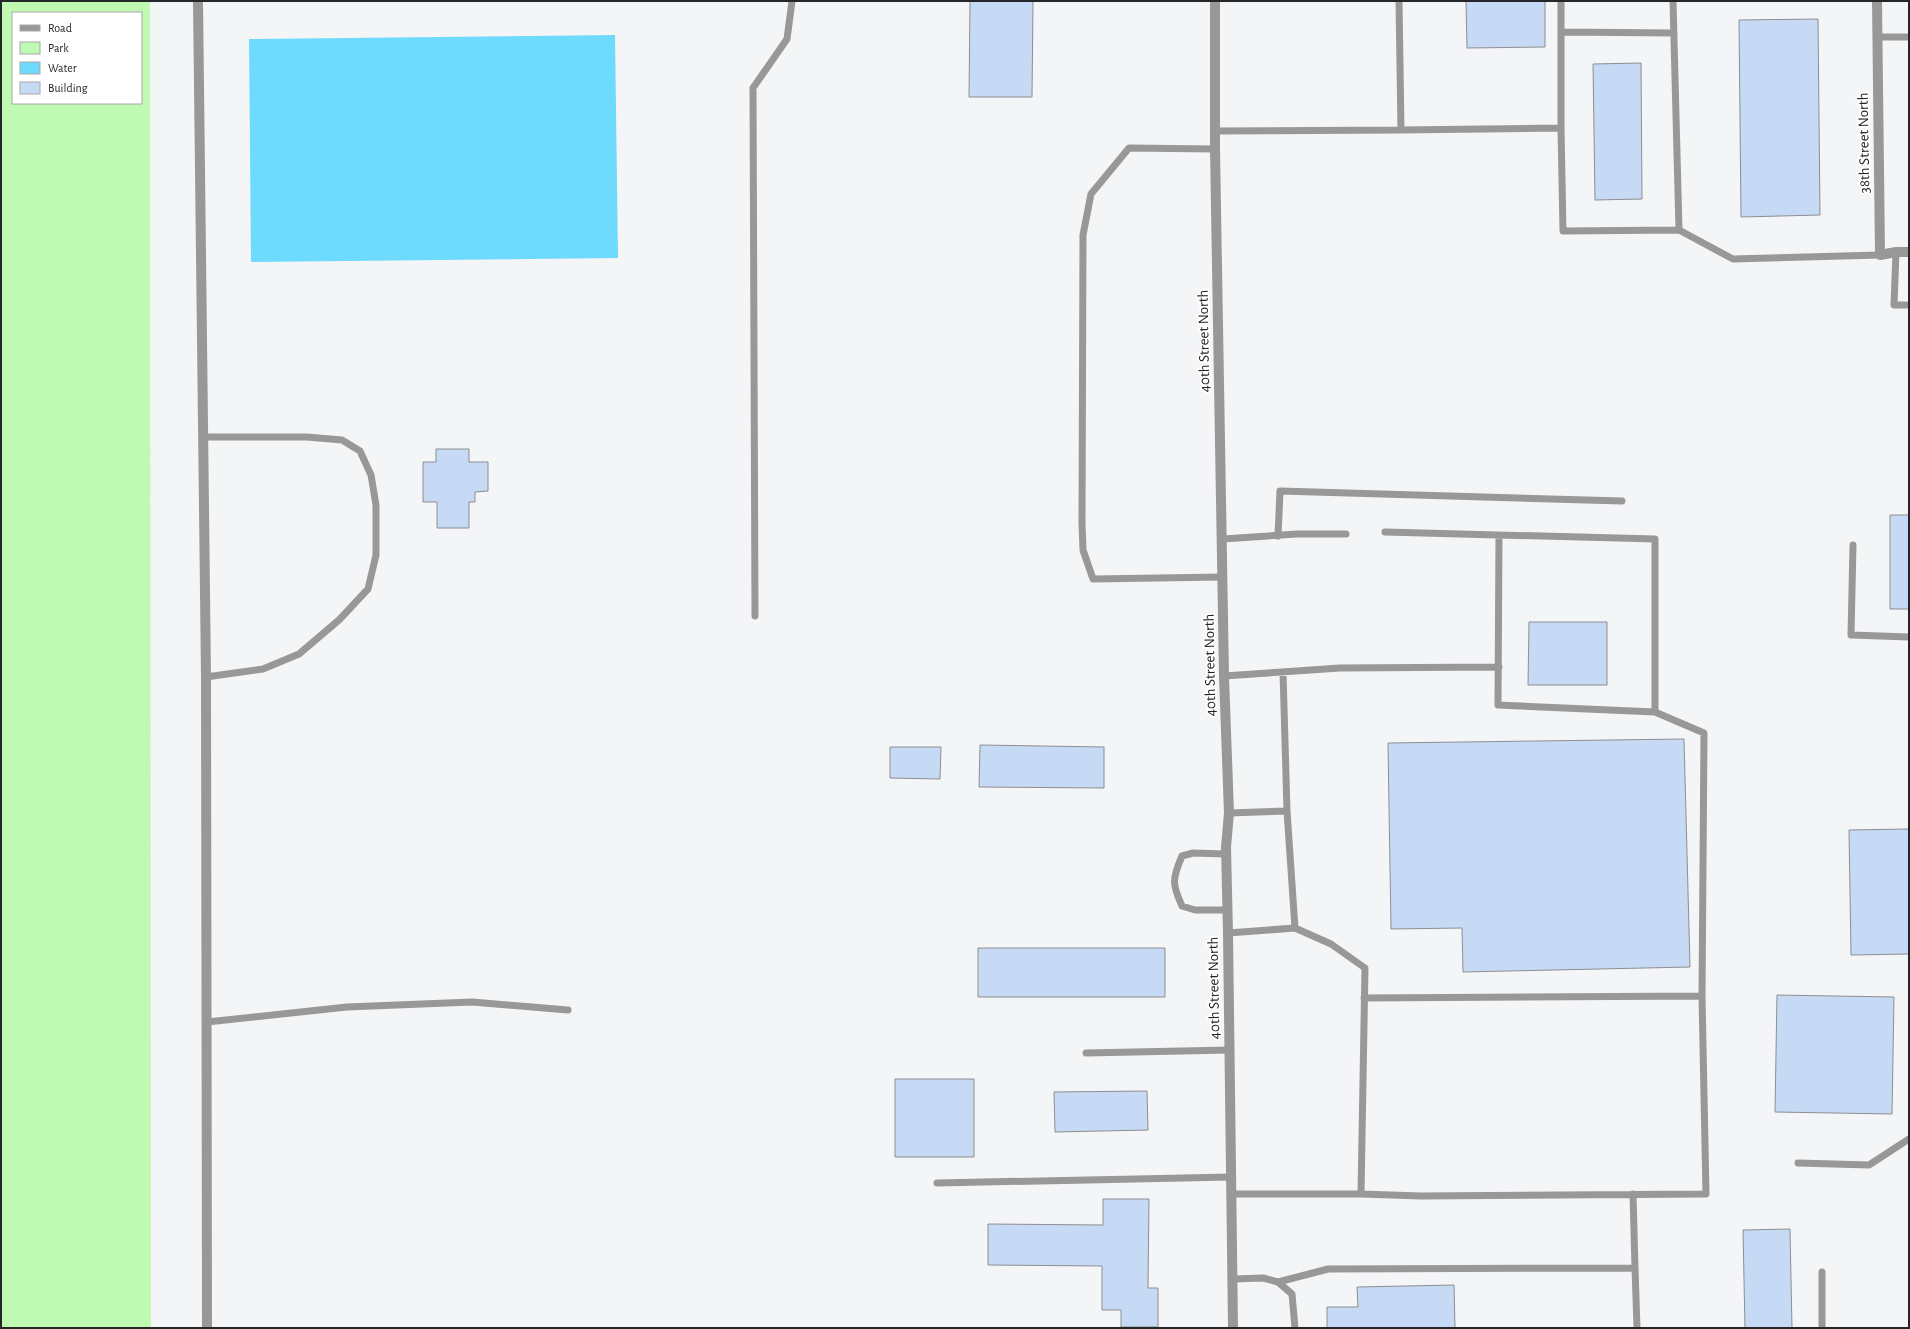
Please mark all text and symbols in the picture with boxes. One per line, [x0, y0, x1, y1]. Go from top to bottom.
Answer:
legend [12, 12, 142, 104]
text: Road [48, 22, 72, 34]
text: Park [48, 42, 69, 54]
text: Water [48, 62, 77, 74]
text: Building [48, 82, 88, 94]
street label: 38th Street North [1856, 93, 1872, 193]
street label: 40th Street North [1196, 290, 1212, 392]
street label: 40th Street North [1202, 614, 1218, 716]
street label: 40th Street North [1206, 937, 1222, 1039]

